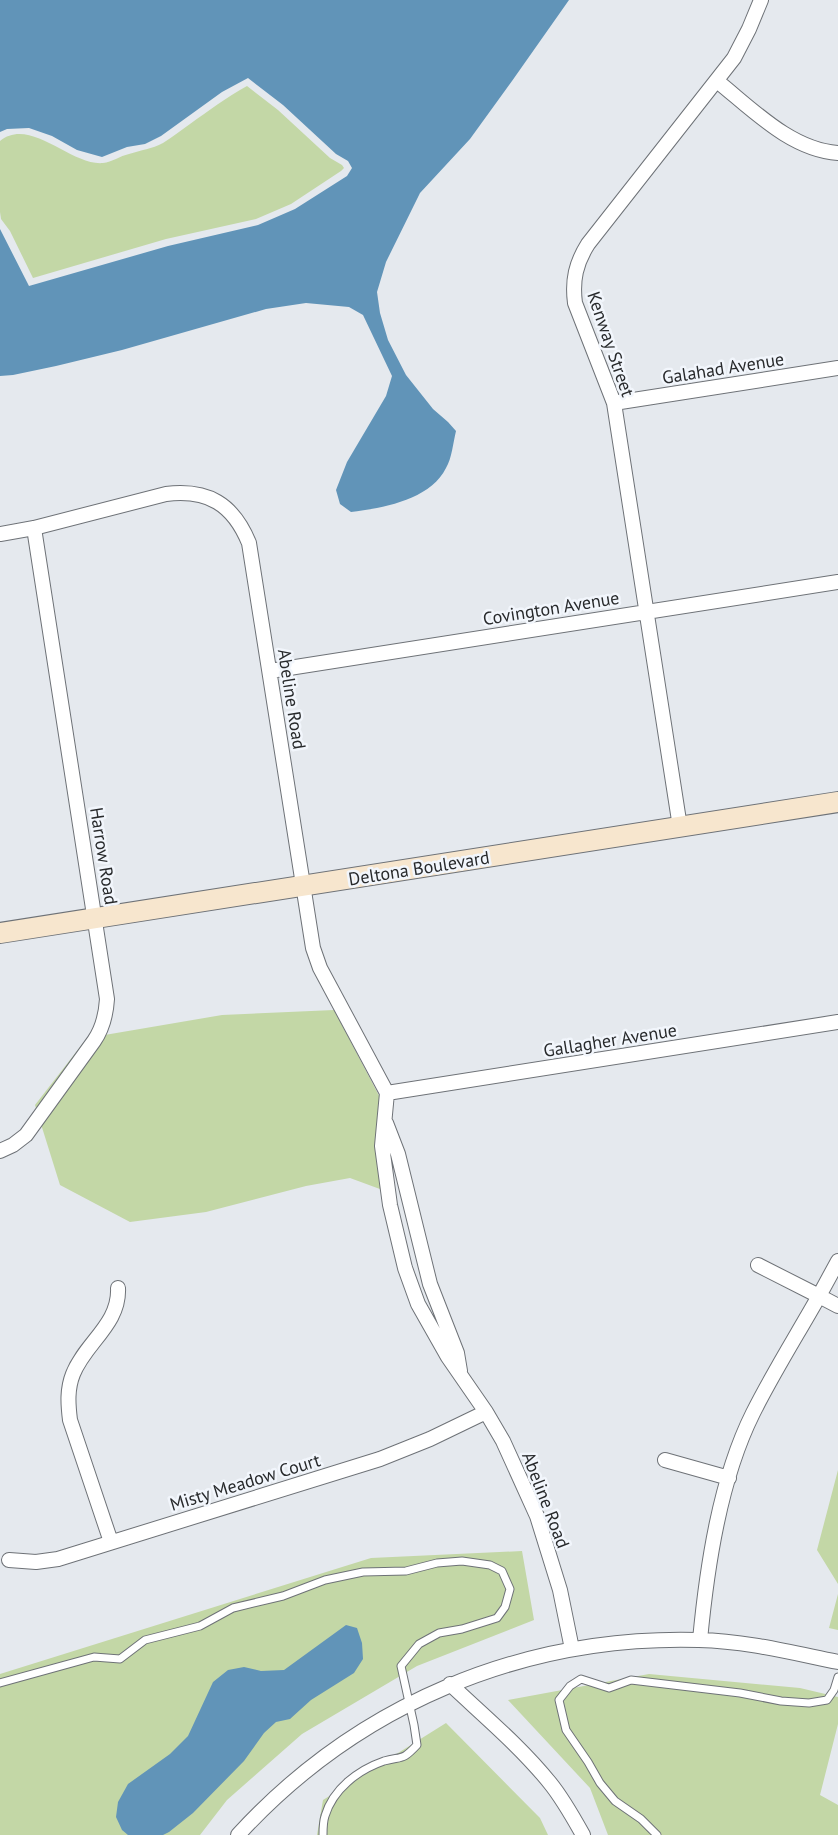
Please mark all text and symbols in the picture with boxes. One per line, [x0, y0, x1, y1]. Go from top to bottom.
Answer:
street label: Kenway Street [582, 288, 640, 400]
street label: Galahad Avenue [660, 347, 786, 389]
street label: Covington Avenue [481, 586, 621, 630]
street label: Abeline Road [273, 647, 311, 751]
street label: Harrow Road [85, 806, 123, 906]
street label: Deltona Boulevard [347, 845, 491, 891]
street label: Gallagher Avenue [542, 1018, 678, 1062]
street label: Misty Meadow Court [167, 1448, 323, 1516]
street label: Abeline Road [517, 1449, 575, 1551]

